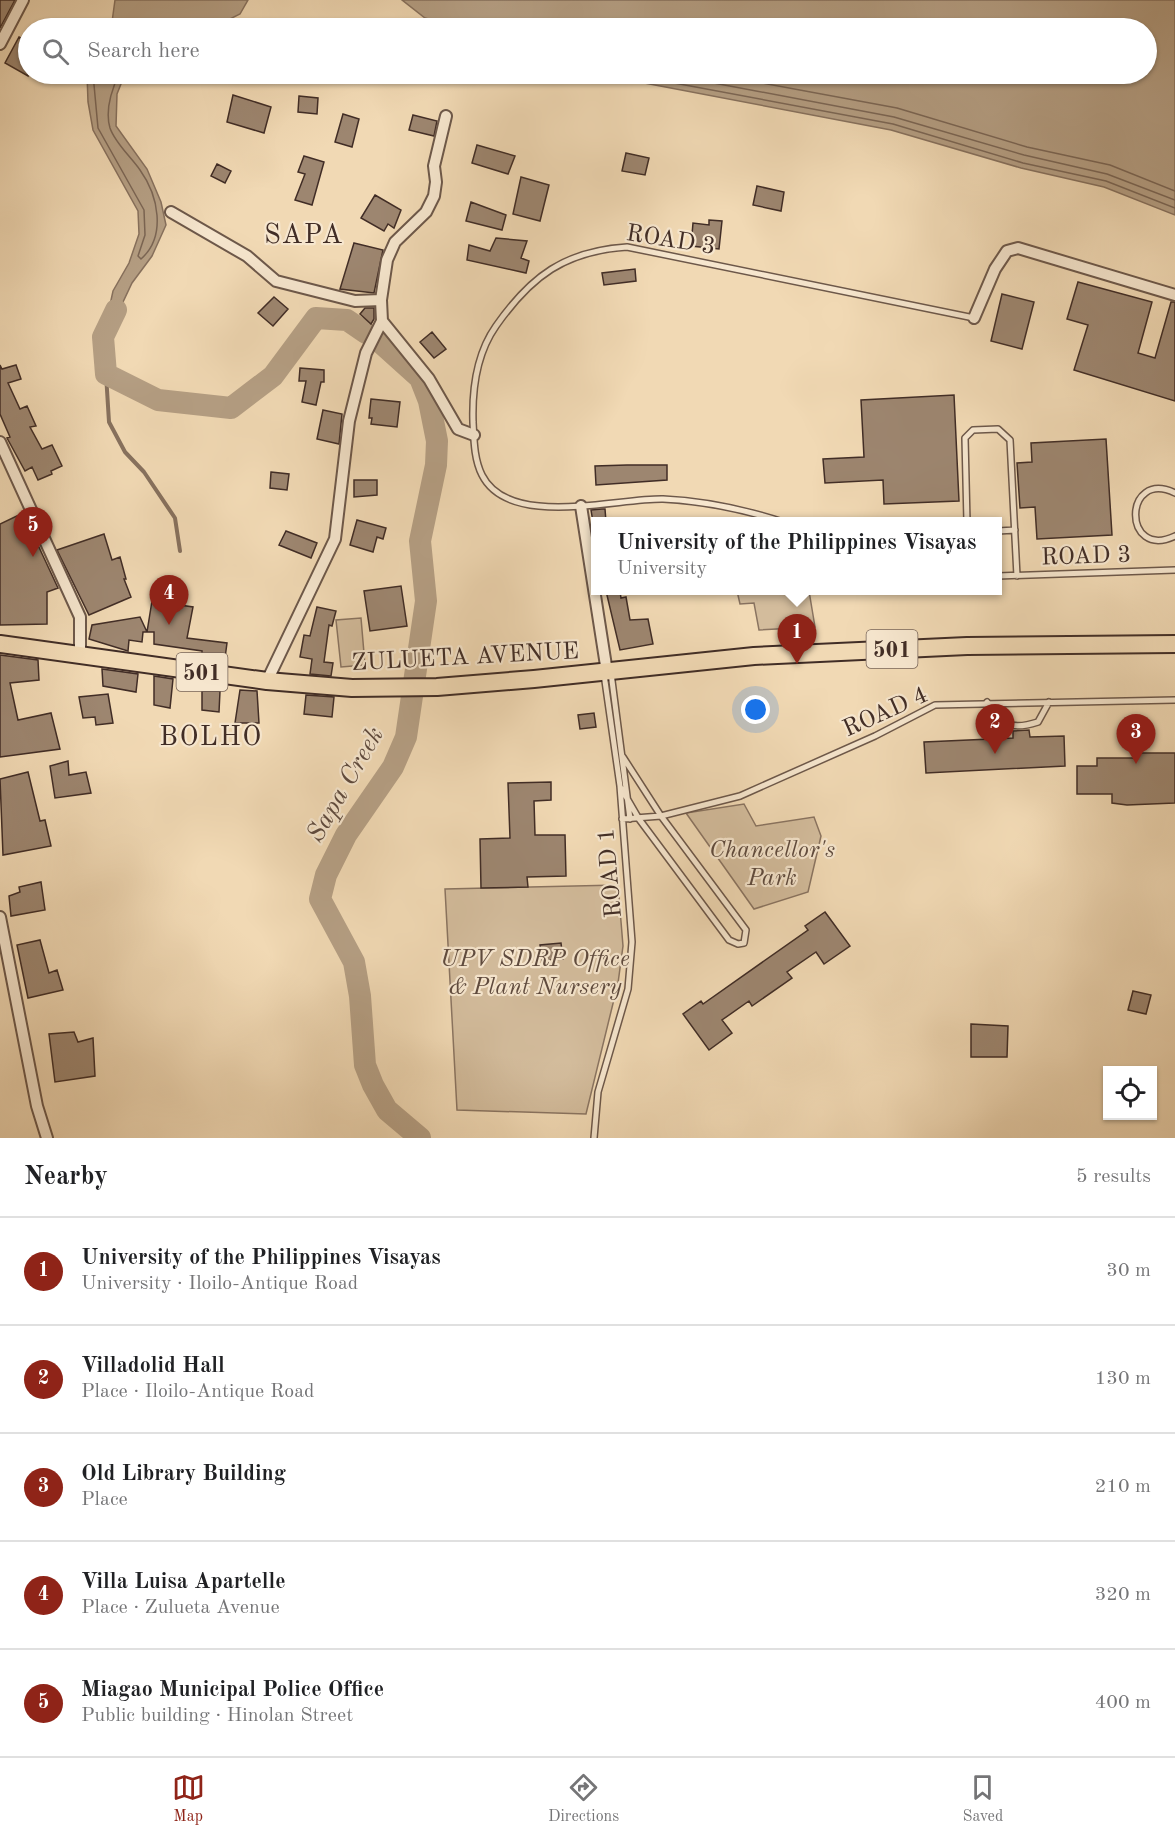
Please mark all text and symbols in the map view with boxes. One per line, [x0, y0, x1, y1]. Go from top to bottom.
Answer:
search box [18, 18, 1157, 84]
icon: search [39, 35, 72, 68]
text: Search here [87, 40, 200, 62]
district label: SAPA [264, 222, 344, 249]
street label: ROAD 3 [624, 222, 717, 260]
pin: 5 [14, 508, 52, 557]
popup [591, 517, 1002, 595]
text: University of the Philippines Visayas [617, 532, 976, 554]
street label: ROAD 3 [1041, 543, 1132, 571]
text: University [617, 559, 707, 579]
pin: 4 [150, 576, 188, 625]
pin: 1 [778, 614, 816, 664]
road number: 501 [866, 630, 918, 668]
street label: ZULUETA AVENUE [351, 640, 579, 676]
road number: 501 [176, 653, 228, 691]
street label: ROAD 4 [840, 684, 932, 742]
your location [741, 695, 770, 724]
pin: 2 [976, 704, 1014, 754]
pin: 3 [1116, 714, 1156, 764]
water label: Sapa Creek [302, 723, 389, 847]
district label: BOLHO [159, 724, 263, 751]
street label: ROAD 1 [595, 827, 627, 919]
park label: Chancellor's Park [709, 839, 835, 891]
park label: UPV SDRP Office & Plant Nursery [440, 948, 630, 1000]
map controls [1103, 1066, 1157, 1120]
button: locate [1103, 1066, 1157, 1120]
text: Nearby [24, 1164, 108, 1190]
text: 5 results [1076, 1167, 1151, 1187]
text: University of the Philippines Visayas [81, 1247, 441, 1269]
text: 1 [38, 1261, 49, 1281]
text: 30 m [1106, 1261, 1151, 1281]
text: University · Iloilo-Antique Road [81, 1274, 358, 1294]
text: Villadolid Hall [81, 1355, 225, 1377]
text: 2 [38, 1369, 49, 1389]
text: 130 m [1095, 1369, 1151, 1389]
text: Place · Iloilo-Antique Road [81, 1382, 314, 1402]
text: Old Library Building [81, 1463, 286, 1485]
text: 3 [38, 1477, 49, 1497]
text: 210 m [1095, 1477, 1151, 1497]
text: Place [81, 1490, 128, 1510]
text: Villa Luisa Apartelle [81, 1571, 286, 1593]
text: 4 [38, 1585, 49, 1605]
text: 320 m [1095, 1585, 1151, 1605]
text: Place · Zulueta Avenue [81, 1598, 280, 1618]
text: Miagao Municipal Police Office [81, 1679, 384, 1701]
text: 5 [38, 1693, 49, 1713]
text: 400 m [1095, 1693, 1151, 1713]
text: Public building · Hinolan Street [81, 1706, 353, 1726]
tab: Map [172, 1771, 205, 1827]
tab: Directions [548, 1771, 619, 1827]
tab: Saved [963, 1771, 1003, 1827]

